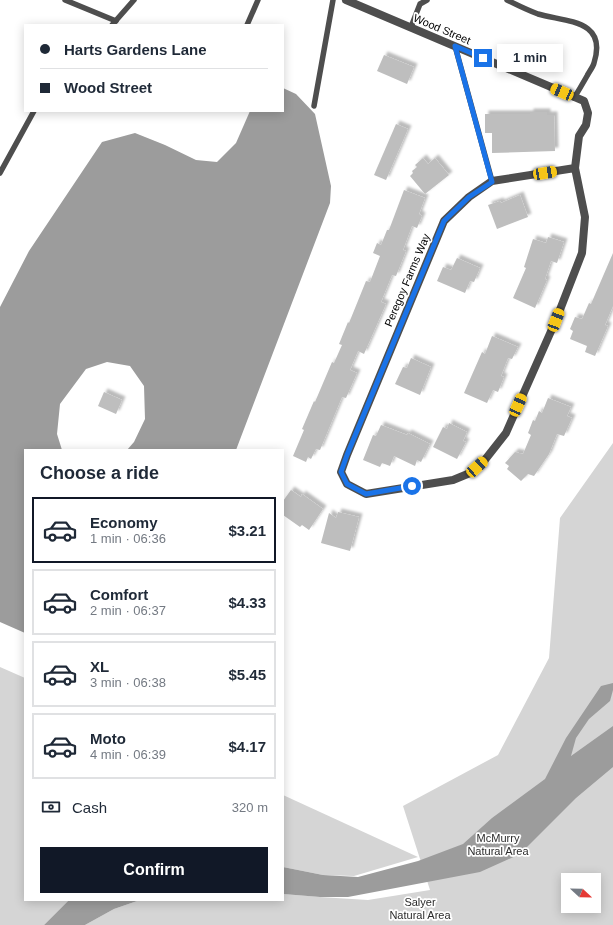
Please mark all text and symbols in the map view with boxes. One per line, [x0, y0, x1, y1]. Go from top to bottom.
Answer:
street label: Wood Street [412, 12, 472, 46]
text: Harts Gardens Lane [64, 41, 207, 58]
callout: 1 min [497, 44, 563, 72]
route end [474, 49, 492, 67]
text: 1 min [513, 50, 547, 65]
text: Wood Street [64, 79, 152, 96]
car [549, 82, 575, 102]
car [532, 165, 558, 181]
street label: Peregoy Farms Way [382, 231, 432, 328]
car [546, 307, 566, 333]
car [508, 392, 528, 418]
car [464, 455, 490, 479]
text: Choose a ride [40, 463, 159, 483]
route start [403, 477, 421, 495]
icon: car [42, 512, 78, 548]
text: Economy [90, 514, 158, 531]
text: $3.21 [228, 522, 266, 539]
text: 1 min · 06:36 [90, 531, 166, 546]
icon: car [42, 584, 78, 620]
text: Comfort [90, 586, 148, 603]
text: $4.33 [228, 594, 266, 611]
text: 2 min · 06:37 [90, 603, 166, 618]
icon: car [42, 656, 78, 692]
text: XL [90, 658, 109, 675]
text: $5.45 [228, 666, 266, 683]
text: 3 min · 06:38 [90, 675, 166, 690]
icon: car [42, 728, 78, 764]
text: Moto [90, 730, 126, 747]
text: $4.17 [228, 738, 266, 755]
text: 4 min · 06:39 [90, 747, 166, 762]
icon: cash [40, 796, 62, 818]
text: Cash [72, 799, 107, 816]
text: 320 m [232, 800, 268, 815]
park label: McMurry Natural Area [467, 832, 529, 857]
button: Confirm [40, 847, 268, 893]
north arrow [561, 873, 601, 913]
map controls [561, 873, 601, 913]
park label: Salyer Natural Area [389, 896, 451, 921]

